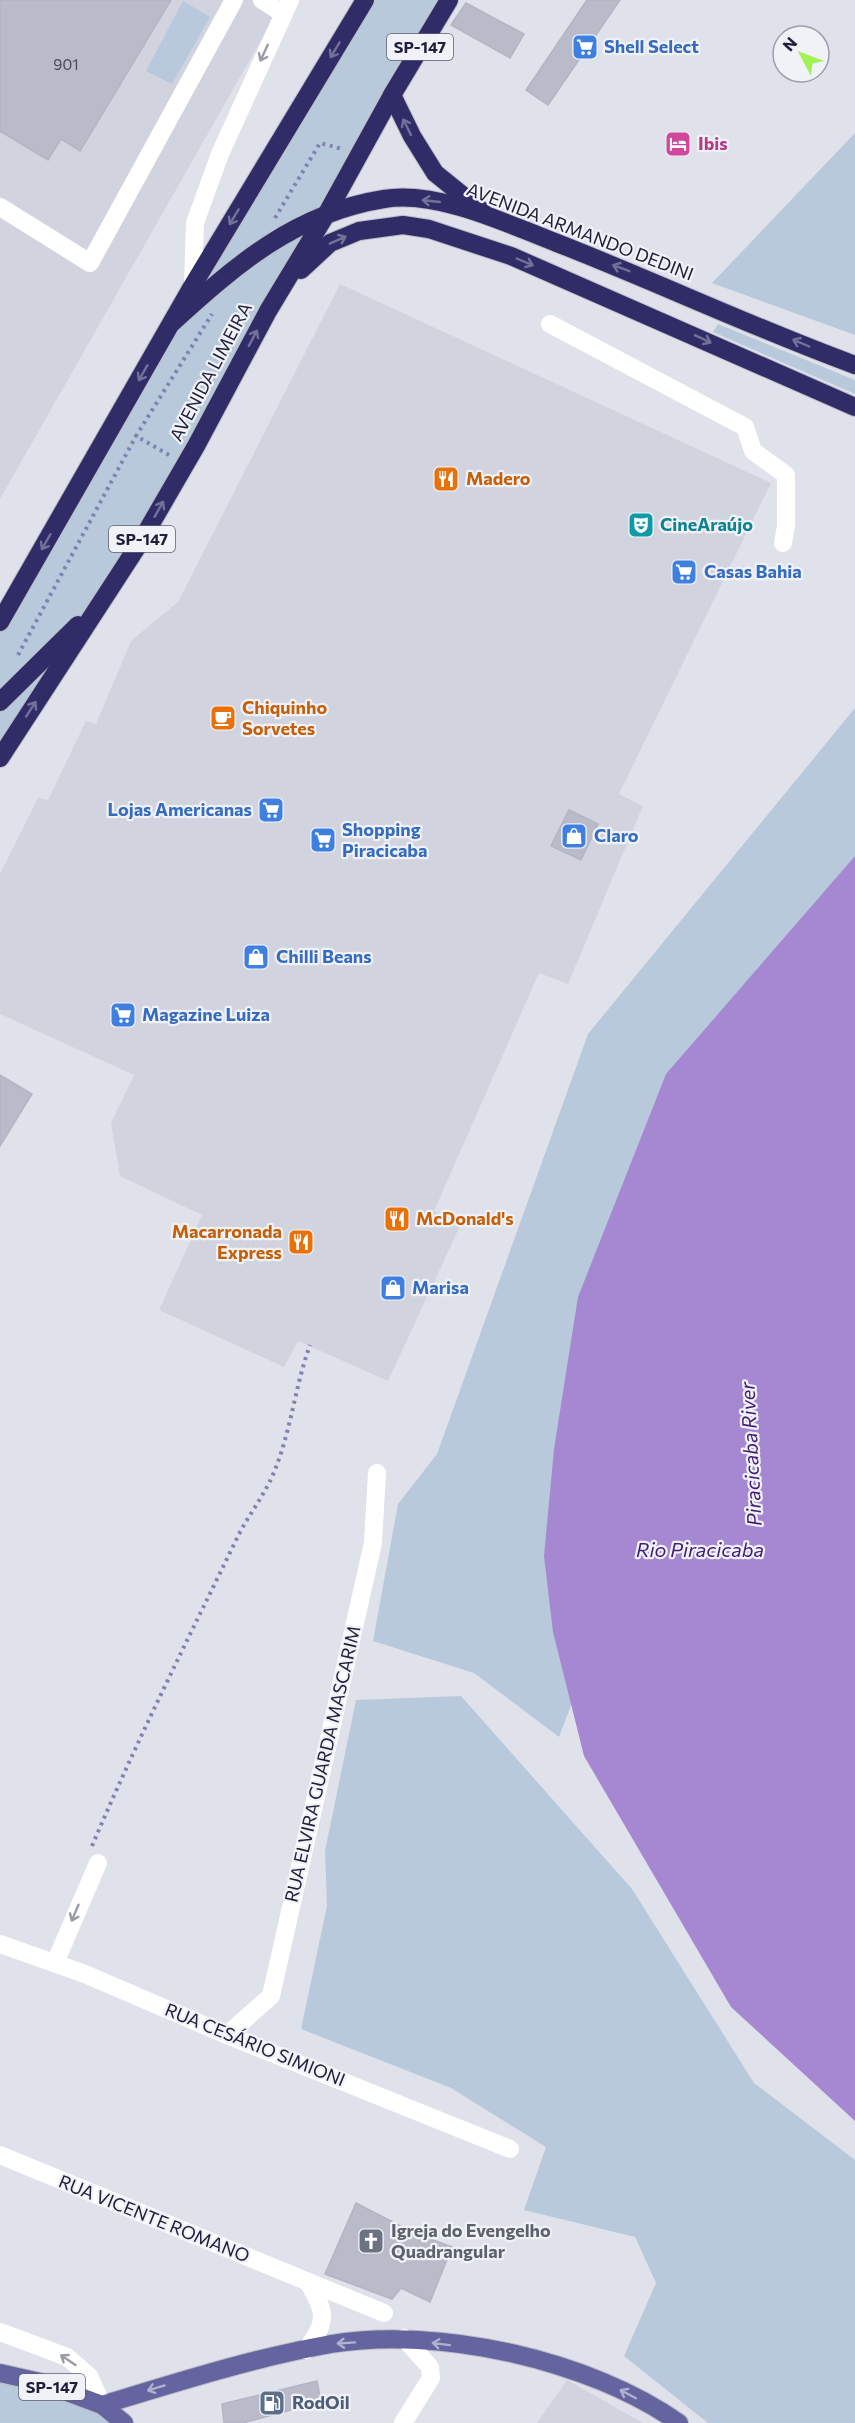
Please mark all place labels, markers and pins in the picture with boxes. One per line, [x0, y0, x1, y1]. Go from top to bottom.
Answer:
supermarket icon: Shell Select [570, 32, 600, 62]
place label: Shell Select [604, 35, 699, 57]
hotel icon: Ibis [663, 129, 693, 159]
place label: Ibis [698, 132, 728, 154]
restaurant icon: Madero [431, 464, 461, 494]
place label: Madero [466, 467, 531, 489]
theatre icon: CineAraújo [626, 510, 656, 540]
place label: CineAraújo [660, 513, 753, 535]
supermarket icon: Casas Bahia [669, 557, 699, 587]
place label: Casas Bahia [704, 560, 802, 582]
place label: Chiquinho Sorvetes [242, 696, 327, 739]
cafe icon: Chiquinho Sorvetes [208, 703, 238, 733]
supermarket icon: Lojas Americanas [256, 795, 286, 825]
place label: Lojas Americanas [107, 798, 252, 820]
place label: Shopping Piracicaba [342, 818, 428, 861]
shop icon: Claro [559, 821, 589, 851]
place label: Claro [594, 824, 639, 846]
supermarket icon: Shopping Piracicaba [308, 825, 338, 855]
shop icon: Chilli Beans [241, 942, 271, 972]
place label: Chilli Beans [276, 945, 372, 967]
supermarket icon: Magazine Luiza [108, 1000, 138, 1030]
place label: Magazine Luiza [142, 1003, 270, 1025]
restaurant icon: McDonald's [382, 1204, 412, 1234]
place label: McDonald's [416, 1207, 514, 1229]
place label: Macarronada Express [172, 1220, 282, 1263]
restaurant icon: Macarronada Express [286, 1227, 316, 1257]
shop icon: Marisa [378, 1273, 408, 1303]
place label: Marisa [412, 1276, 469, 1298]
place label: Igreja do Evengelho Quadrangular [391, 2219, 551, 2262]
church icon: Igreja do Evengelho Quadrangular [356, 2226, 386, 2256]
fuel station icon: RodOil [257, 2388, 287, 2418]
place label: RodOil [292, 2391, 350, 2413]

